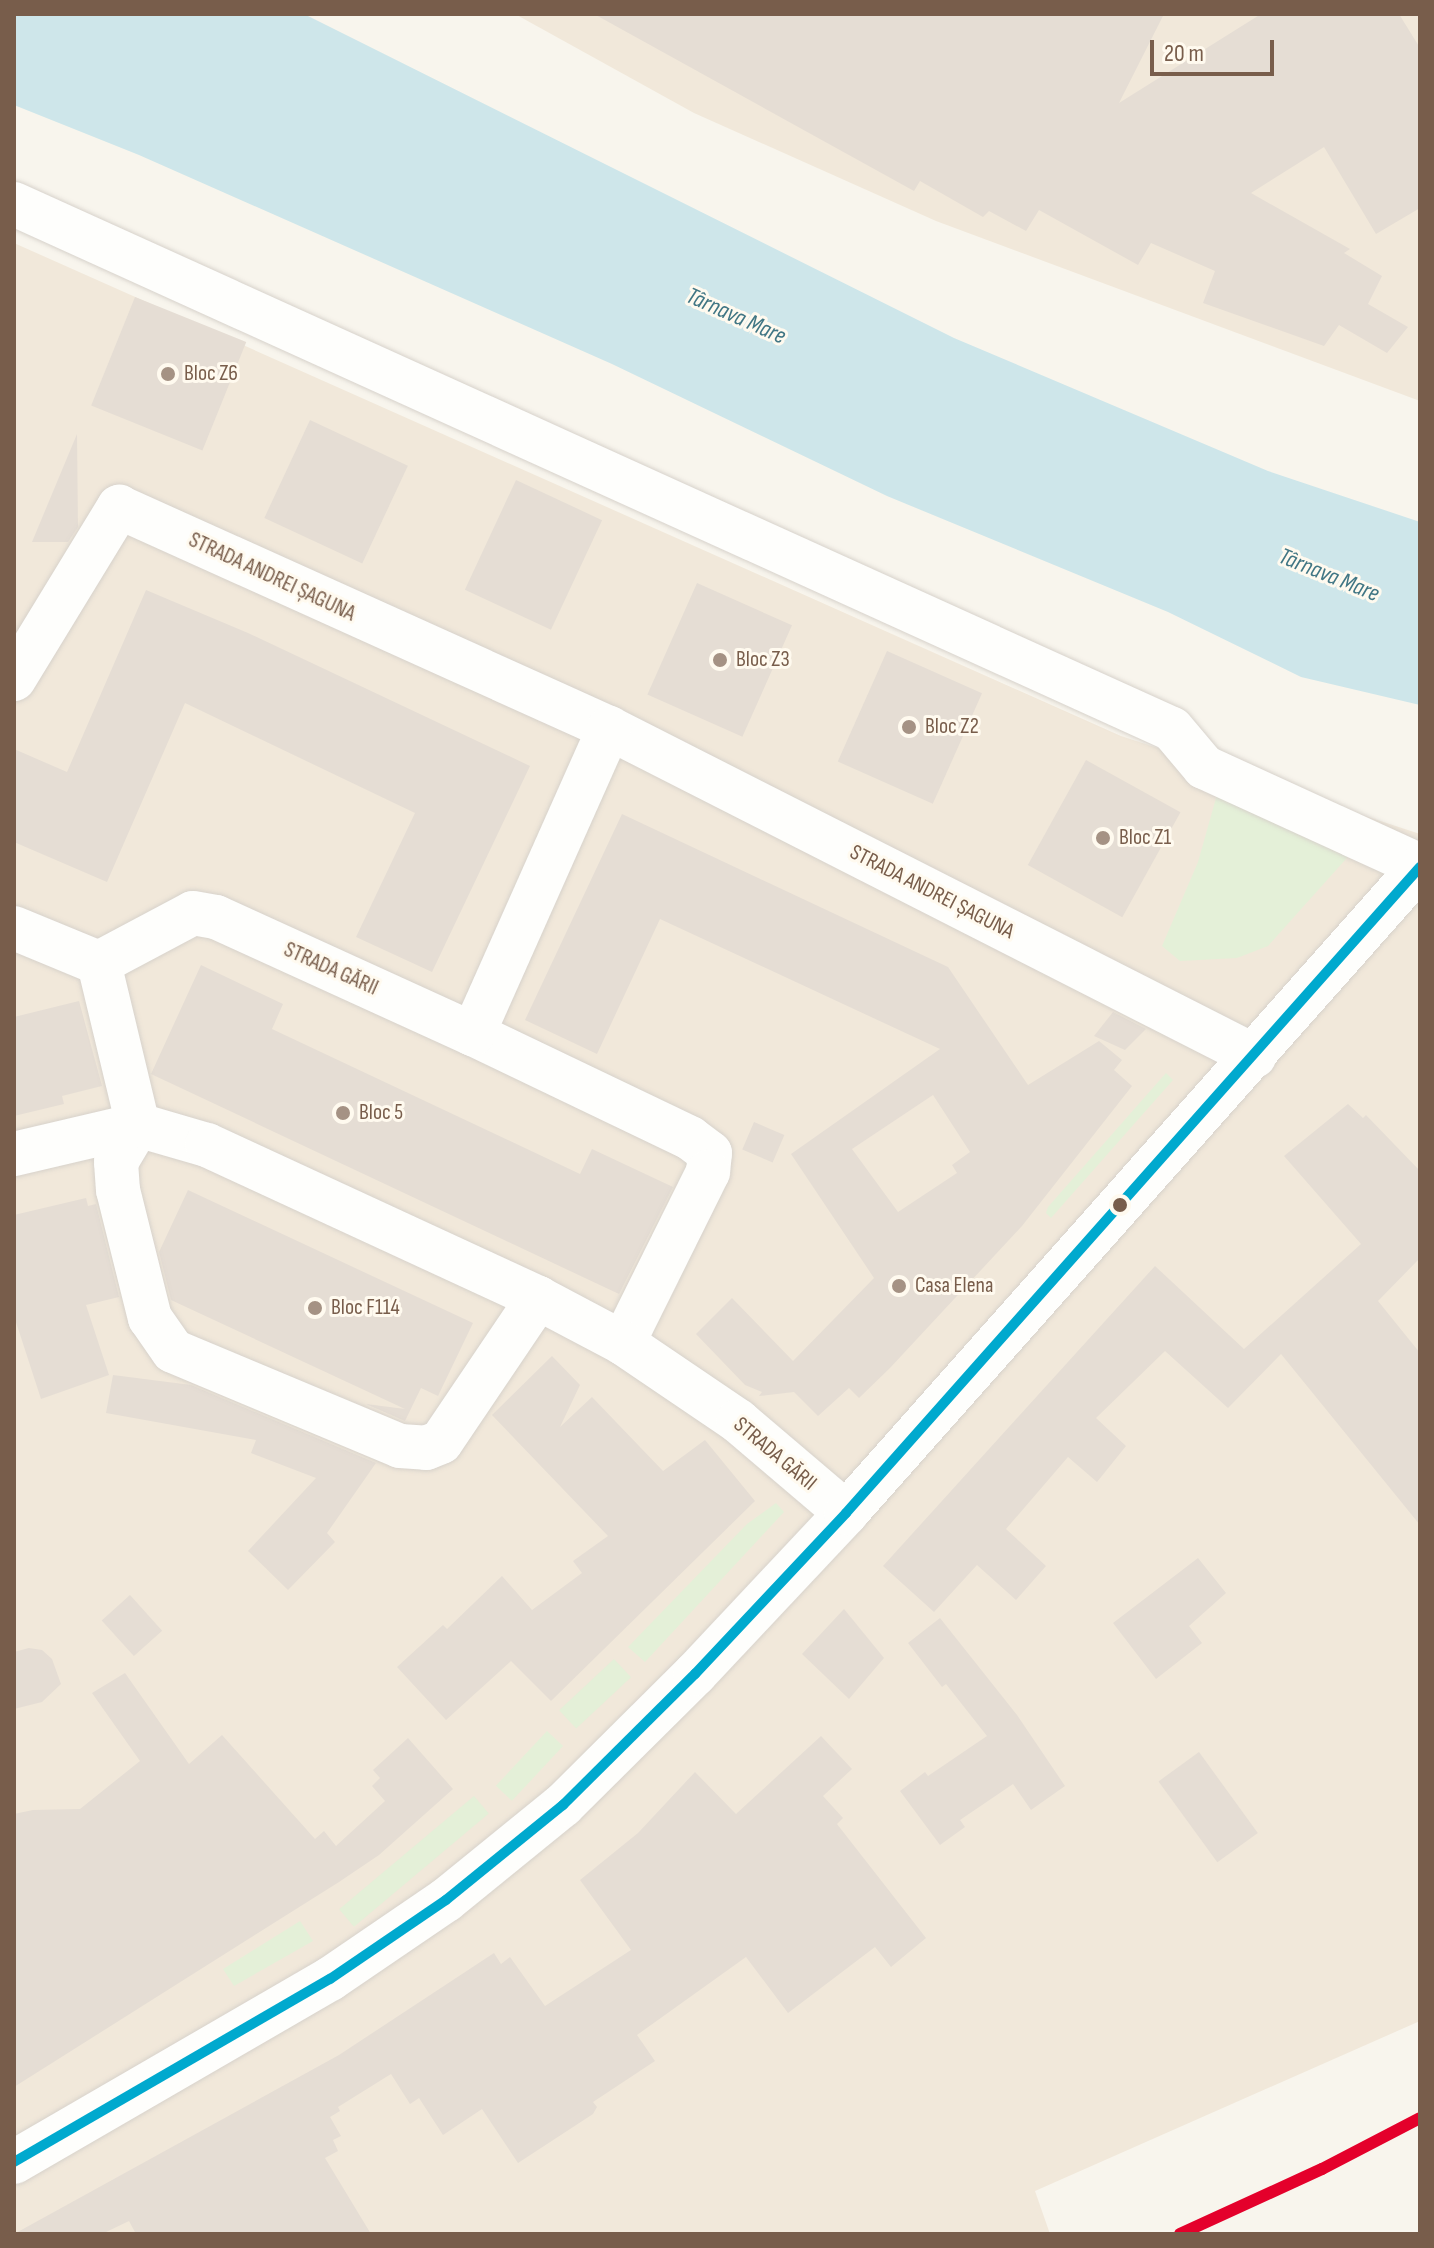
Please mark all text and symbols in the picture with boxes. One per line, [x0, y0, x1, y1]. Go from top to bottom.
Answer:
scale bar [1154, 24, 1278, 74]
text: 20 m [1164, 39, 1204, 68]
water label: Târnava Mare [682, 281, 790, 351]
place label: Bloc Z6 [184, 361, 238, 387]
marker: Bloc Z6 [159, 365, 177, 383]
street label: STRADA ANDREI ȘAGUNA [184, 527, 360, 627]
water label: Târnava Mare [1274, 542, 1384, 608]
place label: Bloc Z3 [736, 647, 790, 673]
marker: Bloc Z3 [711, 651, 729, 669]
place label: Bloc Z2 [925, 714, 979, 740]
marker: Bloc Z2 [900, 718, 918, 736]
place label: Bloc Z1 [1119, 825, 1171, 851]
marker: Bloc Z1 [1094, 829, 1112, 847]
street label: STRADA ANDREI ȘAGUNA [845, 839, 1019, 945]
street label: STRADA GĂRII [280, 936, 382, 1002]
place label: Bloc 5 [359, 1100, 403, 1126]
marker: Bloc 5 [334, 1104, 352, 1122]
unlabelled marker [1112, 1197, 1128, 1213]
place label: Casa Elena [915, 1273, 993, 1299]
marker: Casa Elena [890, 1277, 908, 1295]
place label: Bloc F114 [331, 1295, 400, 1321]
marker: Bloc F114 [306, 1299, 324, 1317]
street label: STRADA GĂRII [728, 1412, 822, 1496]

